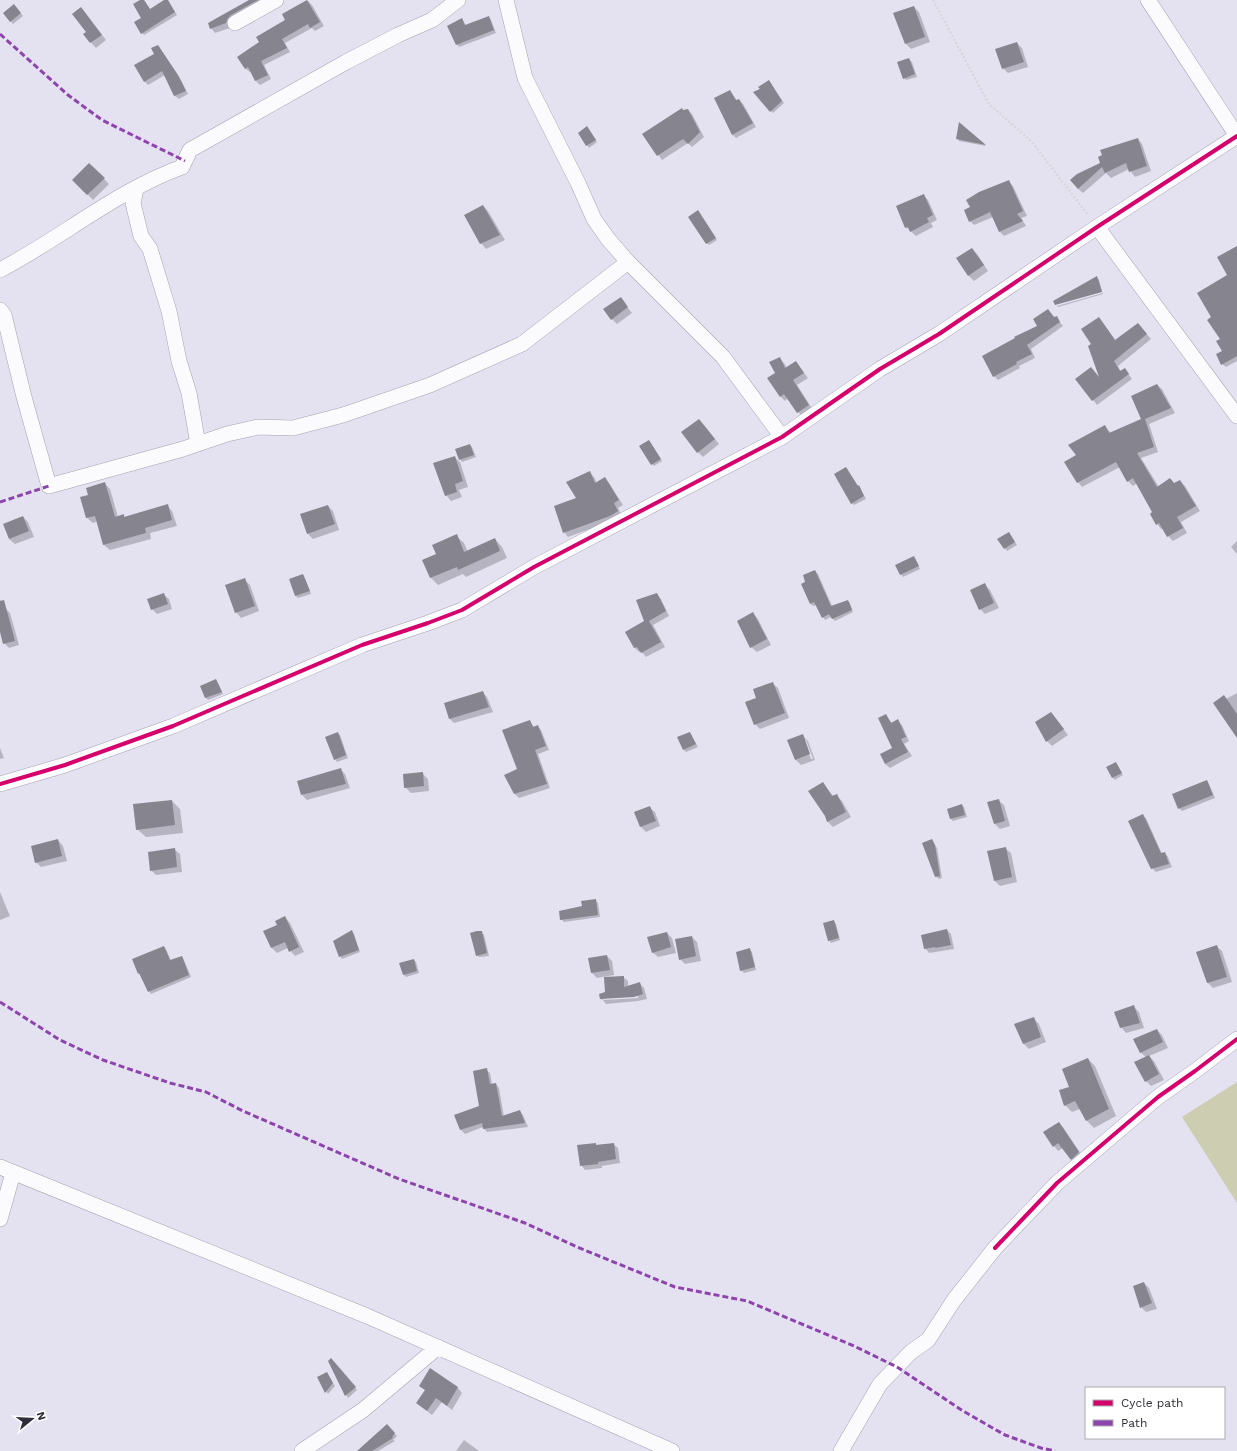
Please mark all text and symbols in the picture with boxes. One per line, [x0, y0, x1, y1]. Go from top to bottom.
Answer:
legend [1085, 1387, 1225, 1439]
text: Cycle path [1121, 1396, 1183, 1410]
north arrow [12, 1399, 52, 1439]
text: N [34, 1410, 48, 1422]
text: Path [1121, 1416, 1147, 1430]

